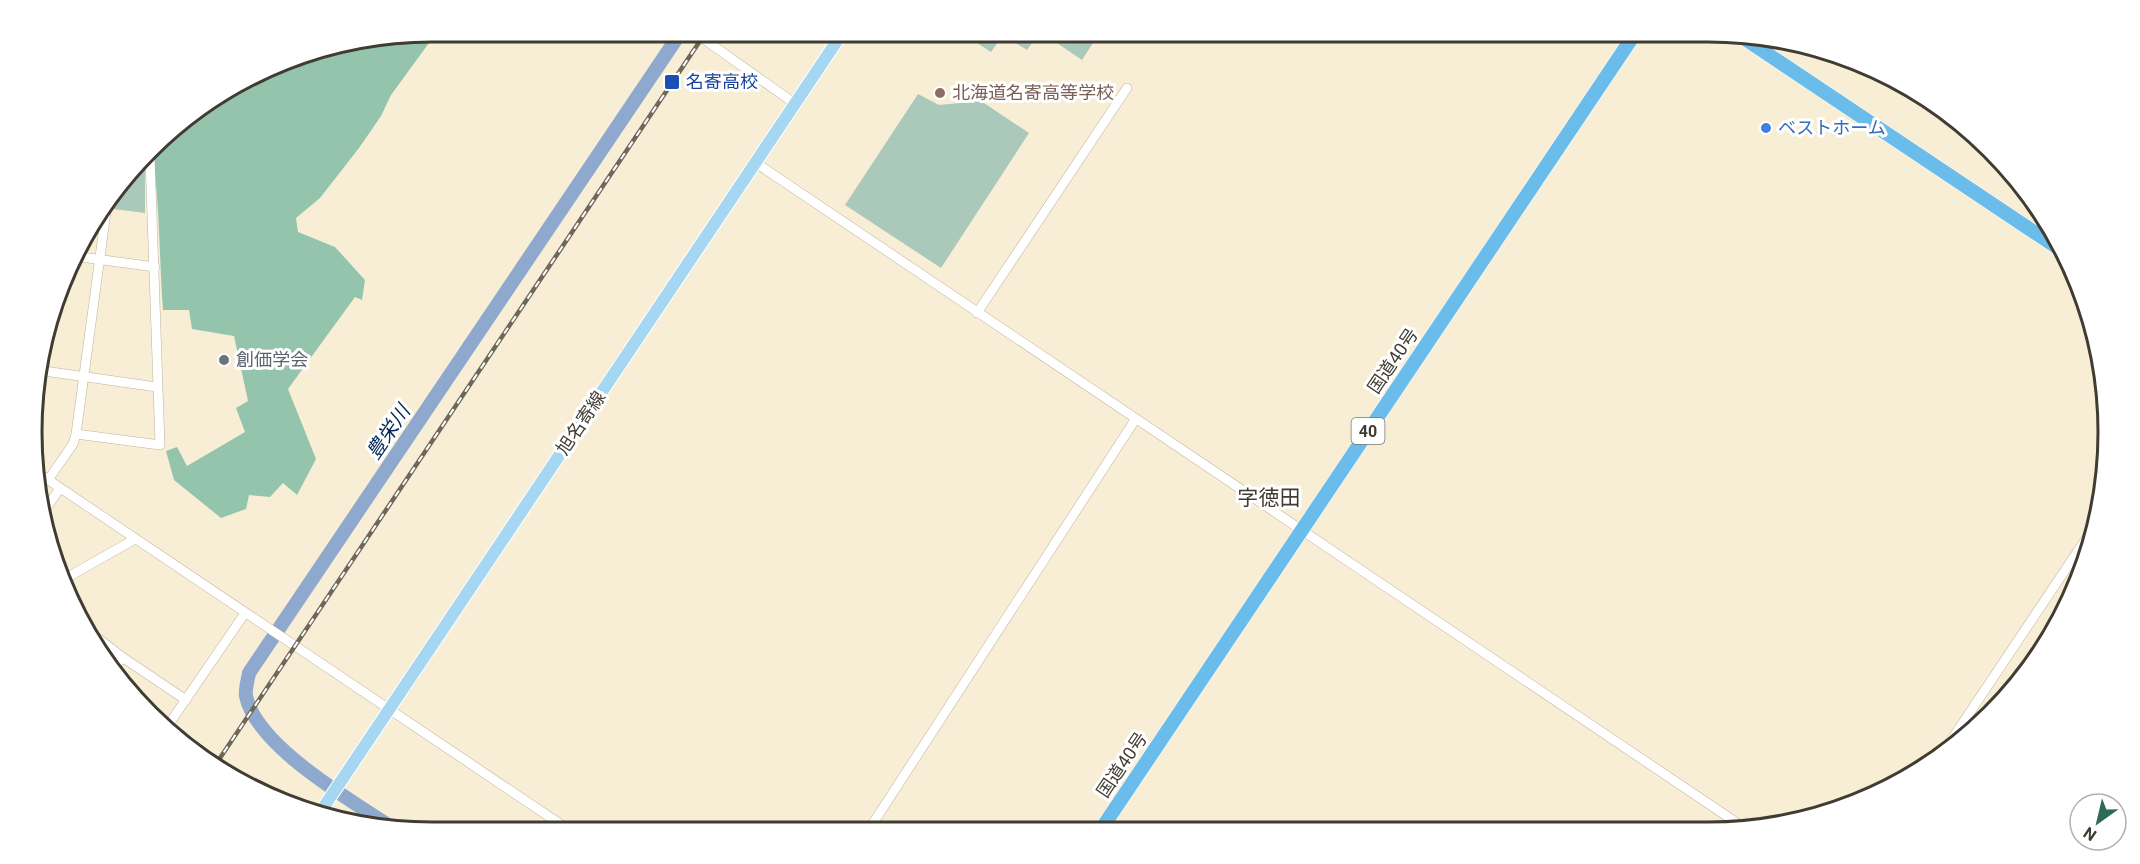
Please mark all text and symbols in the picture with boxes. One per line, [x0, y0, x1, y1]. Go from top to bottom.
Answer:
place label: 名寄高校 [686, 71, 758, 92]
marker: 名寄高校 [663, 73, 681, 91]
place label: 北海道名寄高等学校 [952, 82, 1114, 103]
marker: 北海道名寄高等学校 [933, 86, 947, 100]
place label: ベストホーム [1778, 117, 1886, 138]
marker: ベストホーム [1759, 121, 1773, 135]
street label: 国道40号 [1363, 324, 1422, 397]
place label: 創価学会 [236, 349, 308, 370]
marker: 創価学会 [217, 353, 231, 367]
street label: 旭名寄線 [552, 387, 609, 458]
water label: 豊栄川 [361, 399, 416, 464]
road number: 40 [1352, 418, 1384, 444]
district label: 字徳田 [1238, 486, 1301, 510]
street label: 国道40号 [1092, 728, 1151, 801]
north arrow [2068, 792, 2128, 852]
text: N [2080, 823, 2100, 845]

